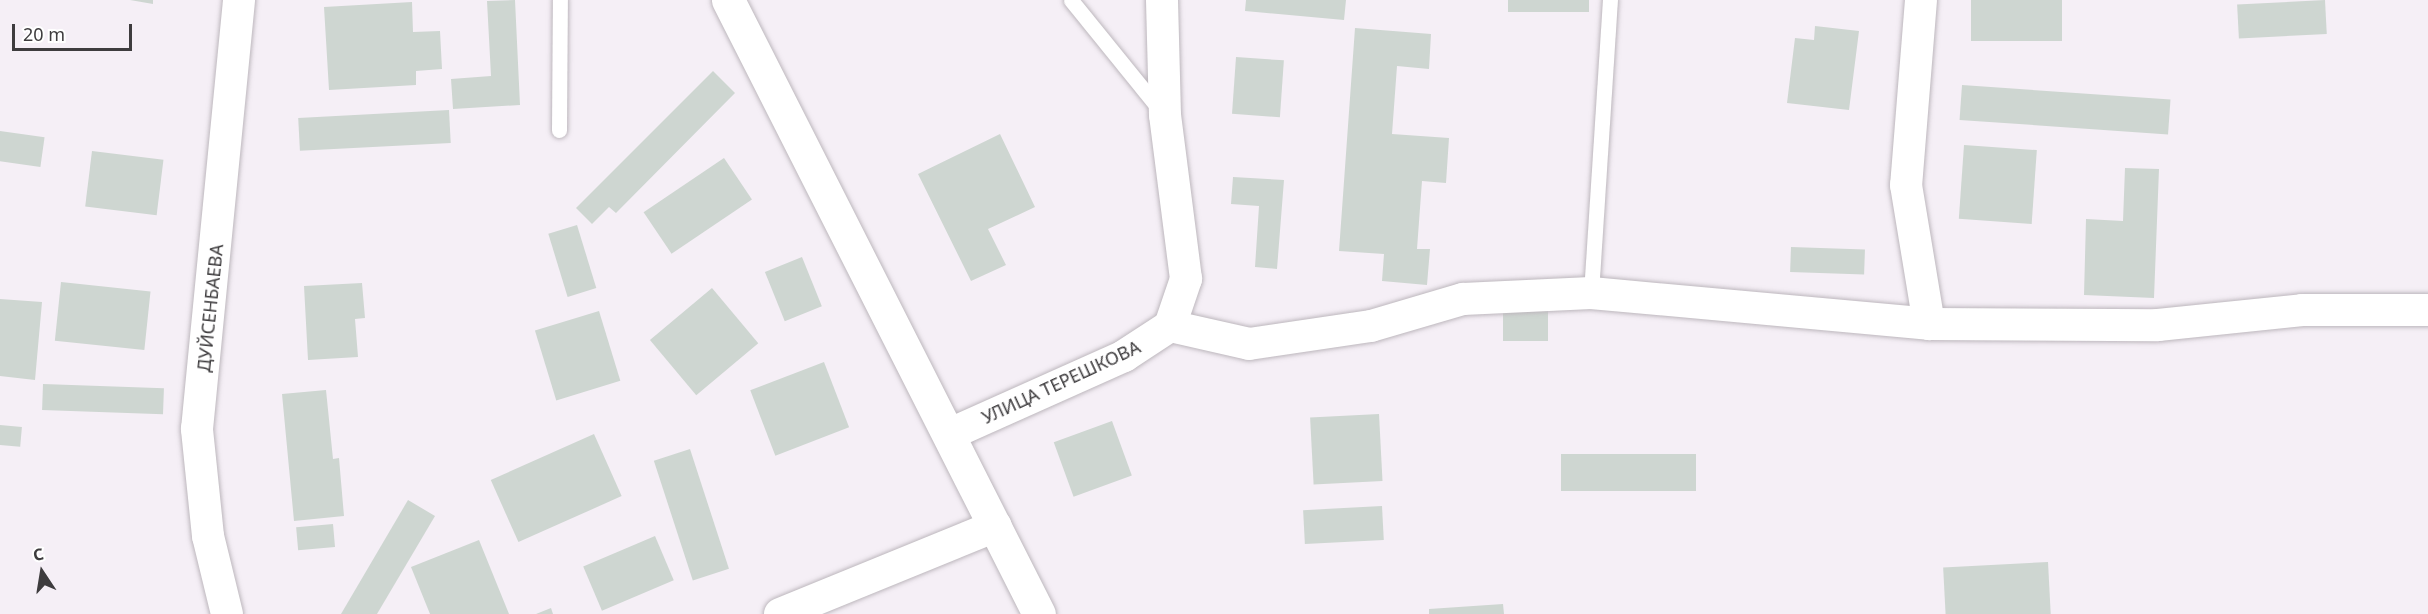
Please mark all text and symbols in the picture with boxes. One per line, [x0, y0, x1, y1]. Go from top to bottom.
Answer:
scale bar [15, 12, 135, 50]
text: 20 m [23, 22, 65, 46]
street label: ДУЙСЕНБАЕВА [193, 243, 227, 373]
street label: УЛИЦА ТЕРЕШКОВА [978, 336, 1144, 428]
north arrow [12, 542, 72, 602]
text: С [31, 543, 46, 566]

